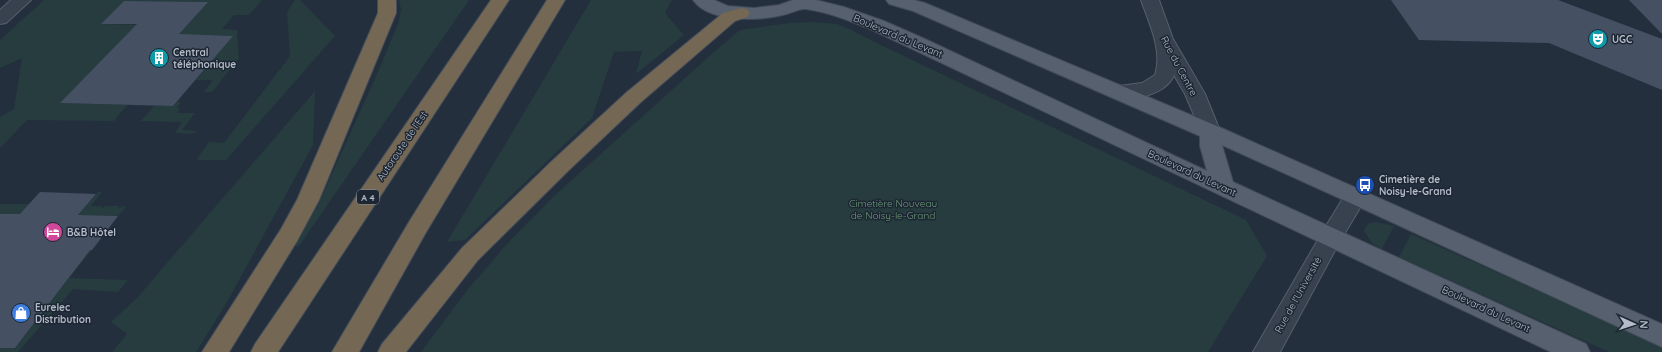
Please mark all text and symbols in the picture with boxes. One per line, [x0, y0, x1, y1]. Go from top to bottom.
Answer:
street label: Boulevard du Levant [851, 11, 945, 61]
theatre icon: UGC [1587, 28, 1609, 50]
place label: UGC [1612, 33, 1633, 46]
street label: Rue du Centre [1158, 34, 1200, 98]
place label: Central téléphonique [173, 46, 236, 71]
building icon: Central téléphonique [148, 47, 170, 69]
street label: Autoroute de l’Est [374, 108, 430, 183]
street label: Boulevard du Levant [1146, 147, 1239, 199]
place label: Cimetière de Noisy-le-Grand [1379, 173, 1452, 198]
bus stop icon: Cimetière de Noisy-le-Grand [1354, 174, 1376, 196]
road number: A 4 [357, 190, 379, 204]
park label: Cimetière Nouveau de Noisy-le-Grand [849, 197, 937, 222]
hotel icon: B&B Hôtel [42, 221, 64, 243]
place label: B&B Hôtel [67, 226, 116, 239]
street label: Rue de l'Université [1272, 254, 1324, 335]
street label: Boulevard du Levant [1440, 283, 1533, 335]
place label: Eurelec Distribution [35, 301, 91, 326]
shop icon: Eurelec Distribution [10, 302, 32, 324]
north arrow [1614, 304, 1654, 344]
text: N [1637, 320, 1651, 329]

